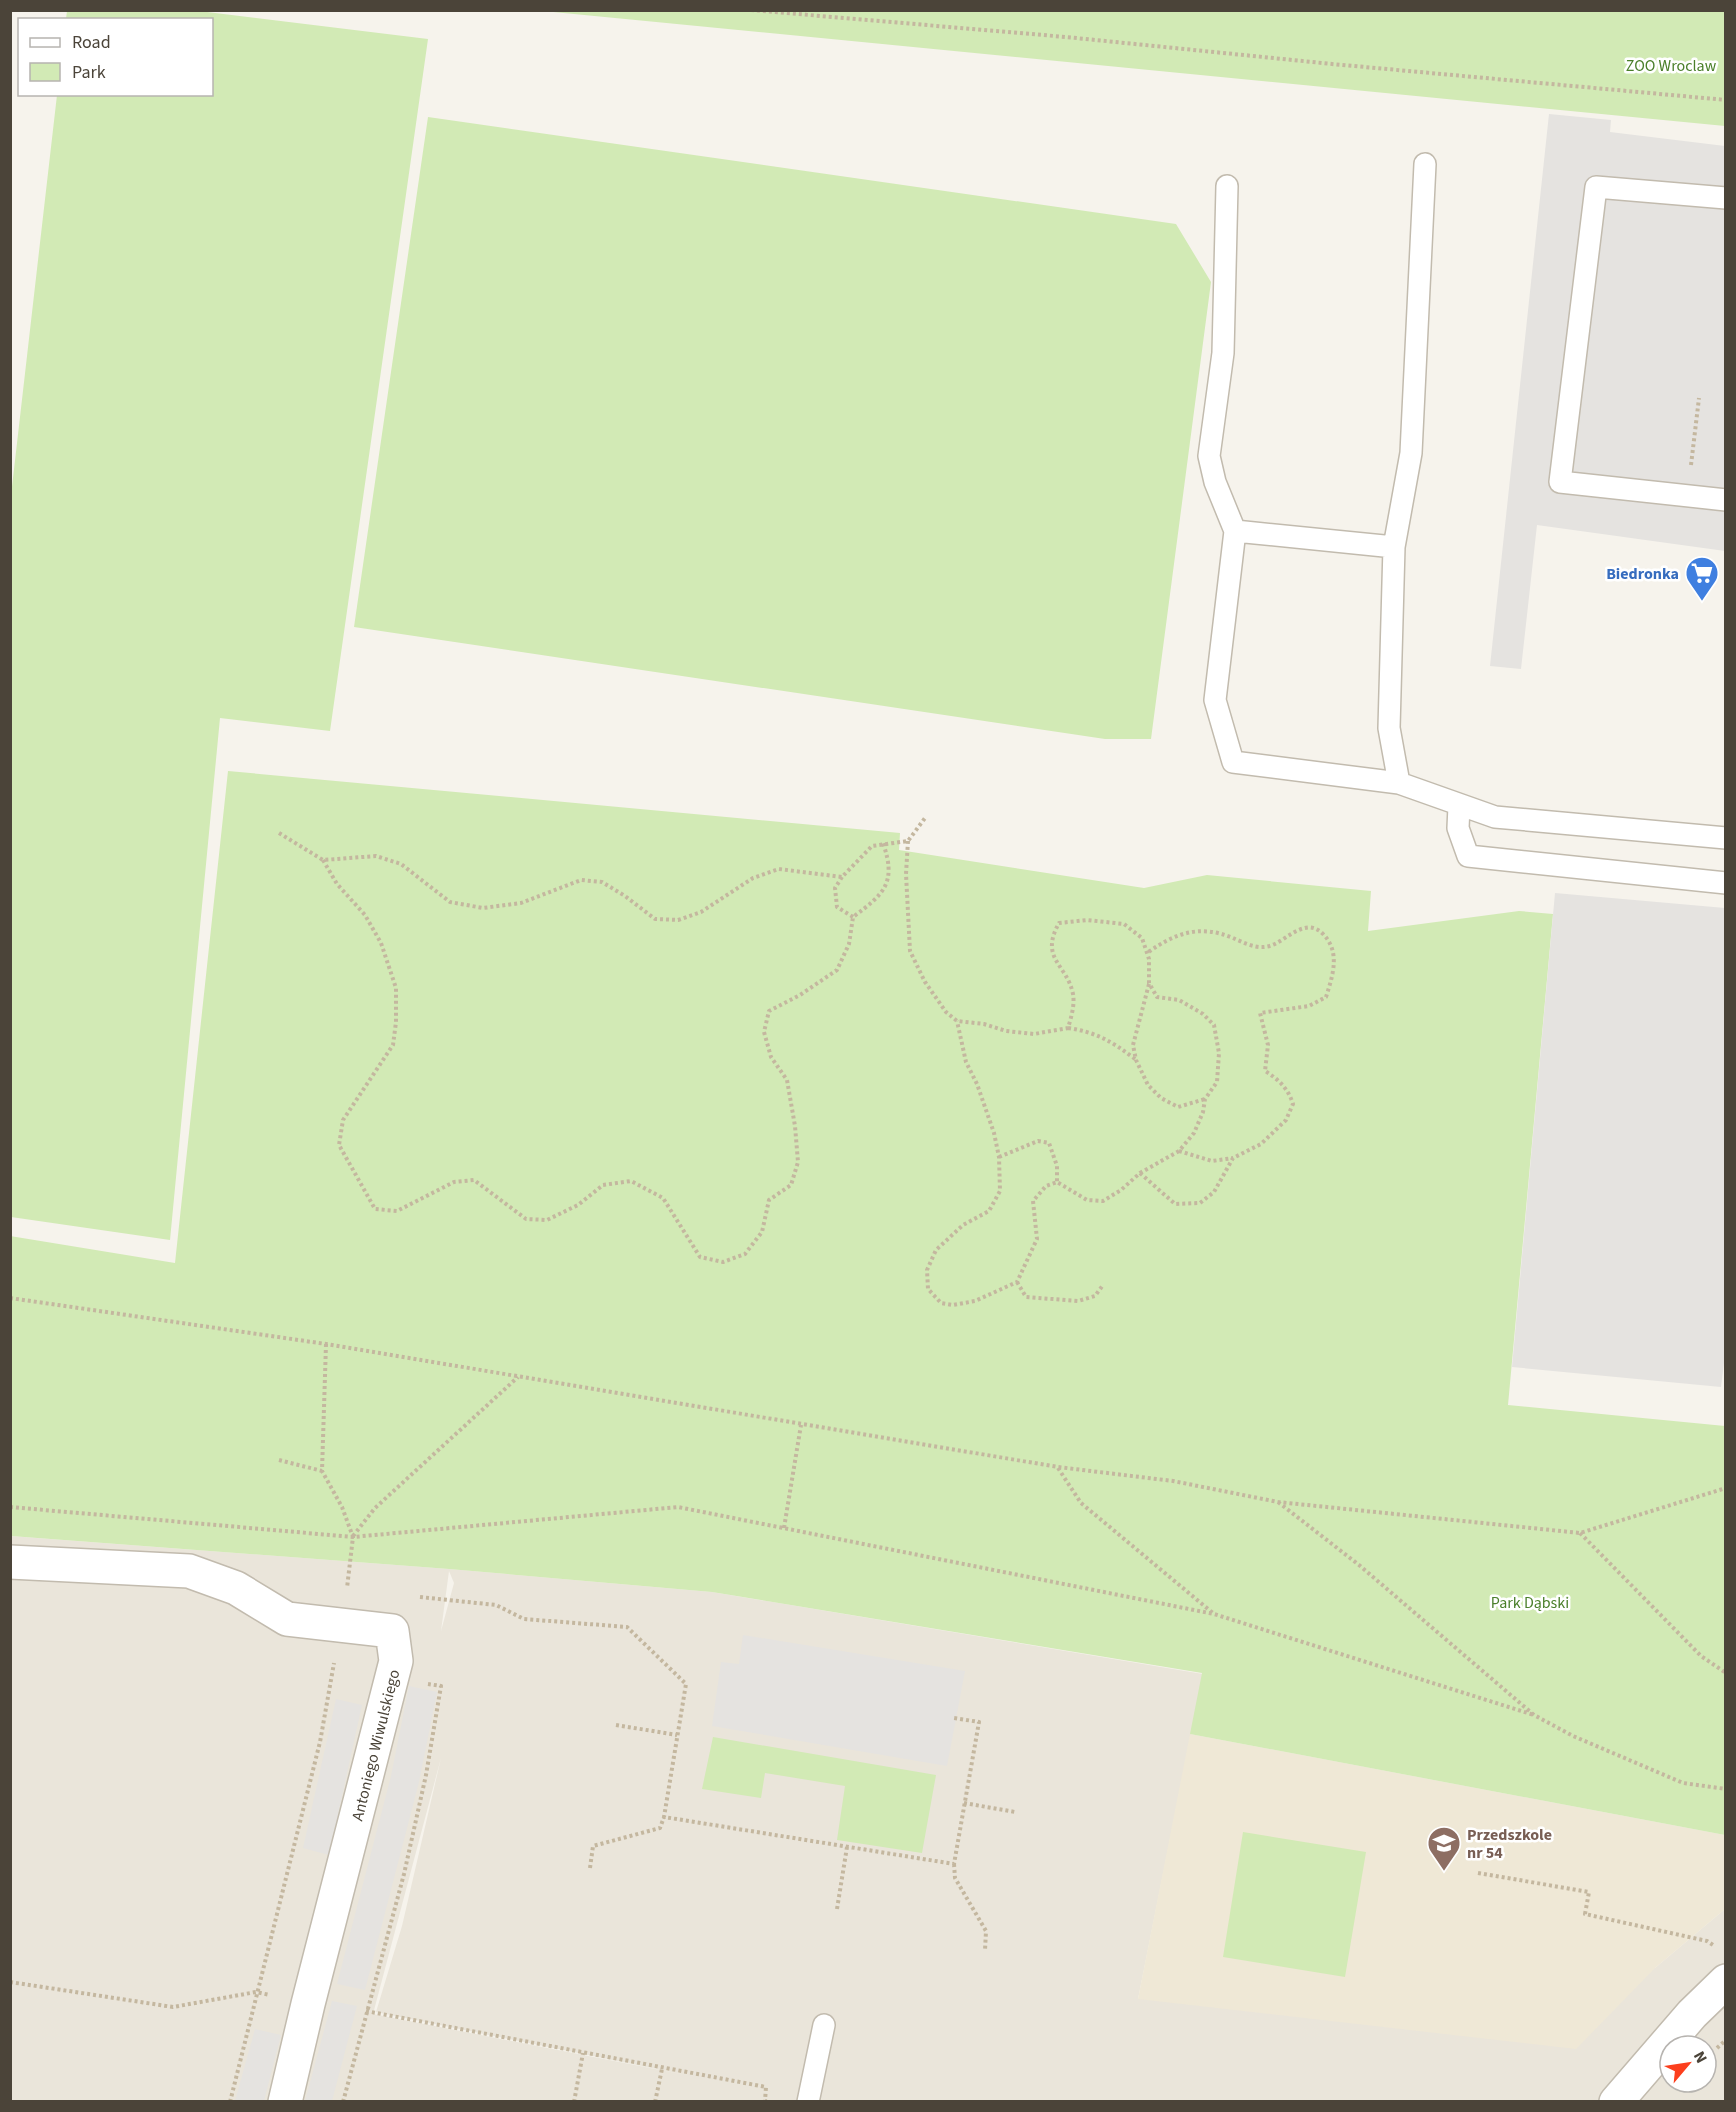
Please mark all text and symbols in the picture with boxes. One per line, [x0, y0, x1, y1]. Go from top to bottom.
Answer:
legend [18, 18, 213, 96]
text: Road [72, 30, 111, 55]
park label: ZOO Wroclaw [1626, 55, 1717, 77]
text: Park [72, 60, 106, 85]
supermarket icon: Biedronka [1684, 555, 1720, 602]
place label: Biedronka [1606, 563, 1679, 585]
park label: Park Dąbski [1491, 1592, 1569, 1614]
street label: Antoniego Wiwulskiego [347, 1667, 405, 1823]
place label: Przedszkole nr 54 [1467, 1824, 1552, 1864]
school or university icon: Przedszkole nr 54 [1426, 1825, 1462, 1872]
north arrow [1658, 2034, 1718, 2094]
text: N [1688, 2047, 1712, 2067]

